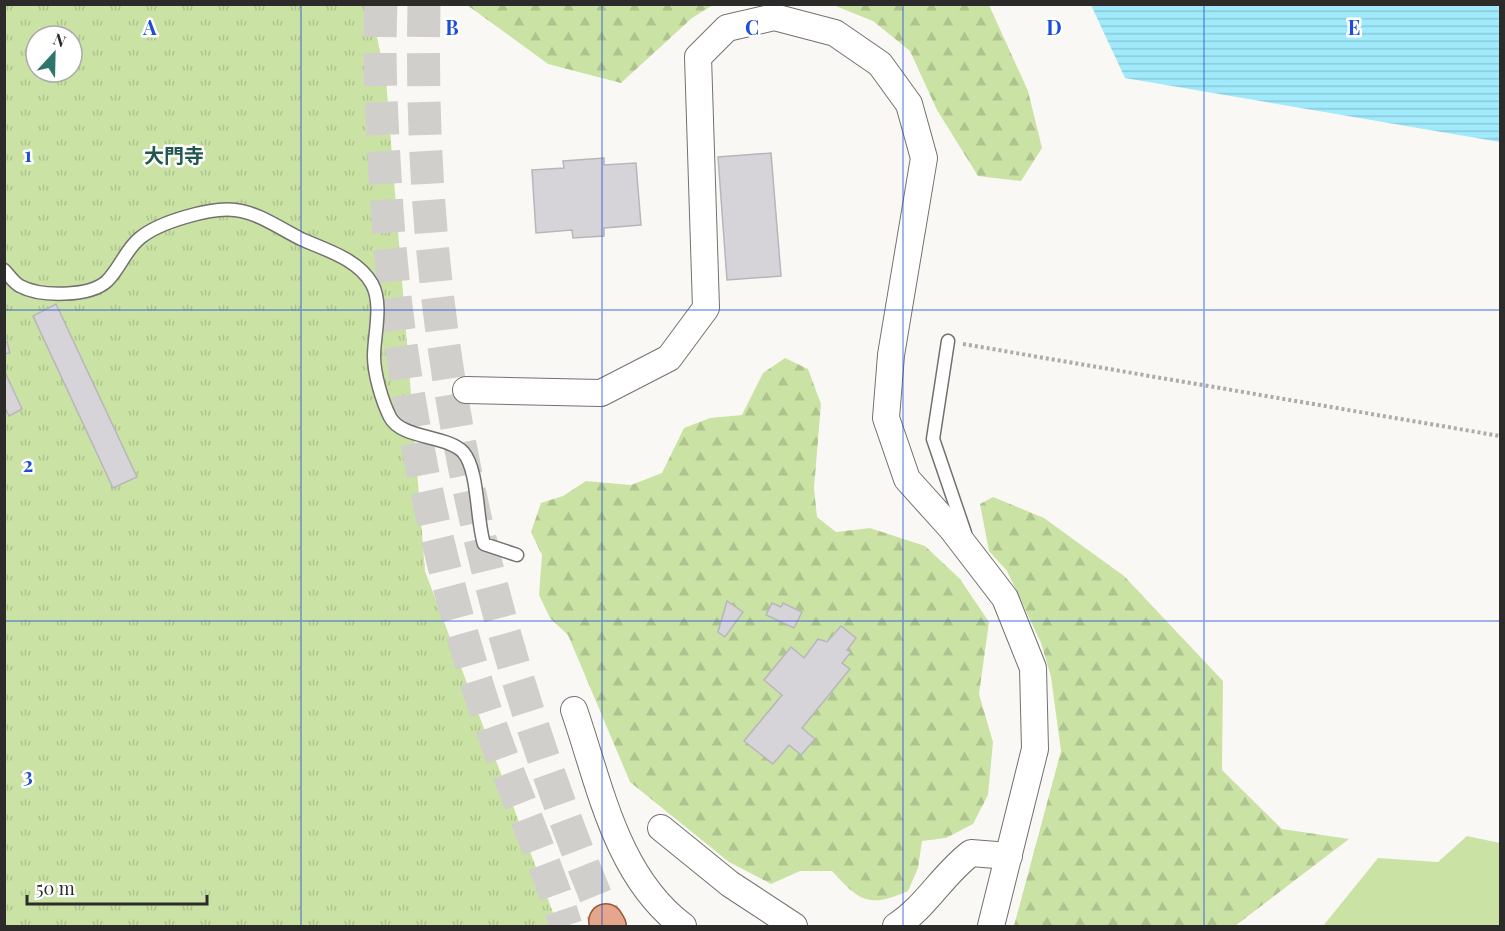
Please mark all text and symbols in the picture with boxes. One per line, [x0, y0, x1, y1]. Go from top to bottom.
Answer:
text: A [142, 13, 157, 40]
text: B [445, 13, 459, 40]
text: C [745, 13, 759, 40]
text: D [1046, 13, 1062, 40]
text: E [1348, 13, 1360, 40]
north arrow [24, 24, 84, 84]
text: N [51, 28, 70, 52]
text: 1 [24, 140, 32, 167]
district label: 大門寺 [144, 141, 204, 168]
text: 2 [23, 450, 33, 477]
text: 3 [23, 761, 33, 788]
scale bar [27, 868, 207, 906]
text: 50 m [36, 876, 75, 900]

